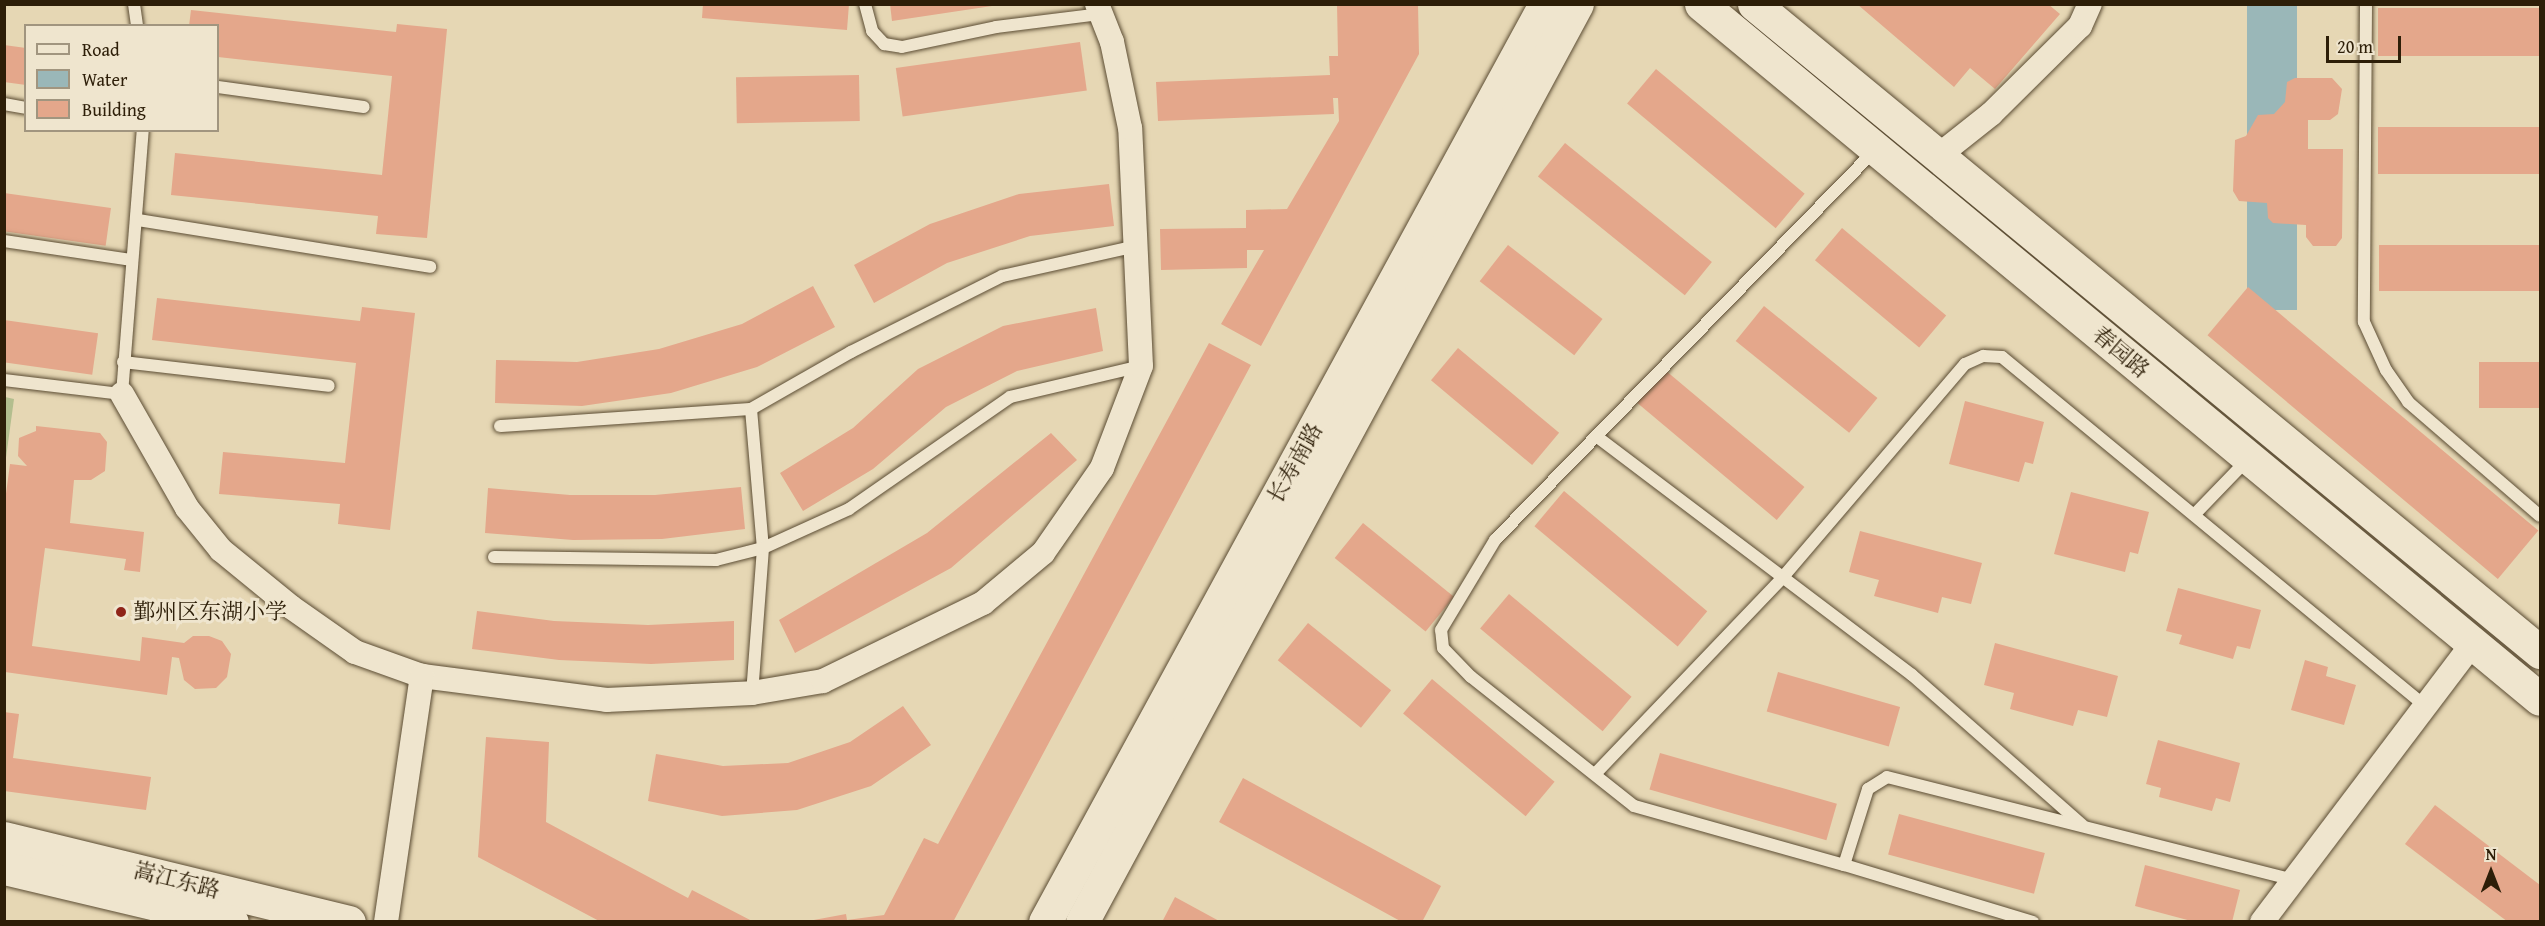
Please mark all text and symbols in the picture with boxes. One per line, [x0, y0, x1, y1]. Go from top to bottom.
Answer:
legend [24, 24, 219, 132]
scale bar [2329, 24, 2404, 62]
text: 20 m [2337, 33, 2373, 60]
text: Road [82, 36, 120, 63]
text: Water [82, 66, 127, 93]
text: Building [82, 96, 146, 123]
street label: 春园路 [2087, 321, 2155, 383]
street label: 长寿南路 [1262, 418, 1328, 508]
place label: 鄞州区东湖小学 [133, 599, 287, 625]
marker: 鄞州区东湖小学 [114, 605, 128, 619]
north arrow [2461, 842, 2521, 902]
text: N [2486, 842, 2496, 866]
street label: 嵩江东路 [131, 857, 223, 903]

